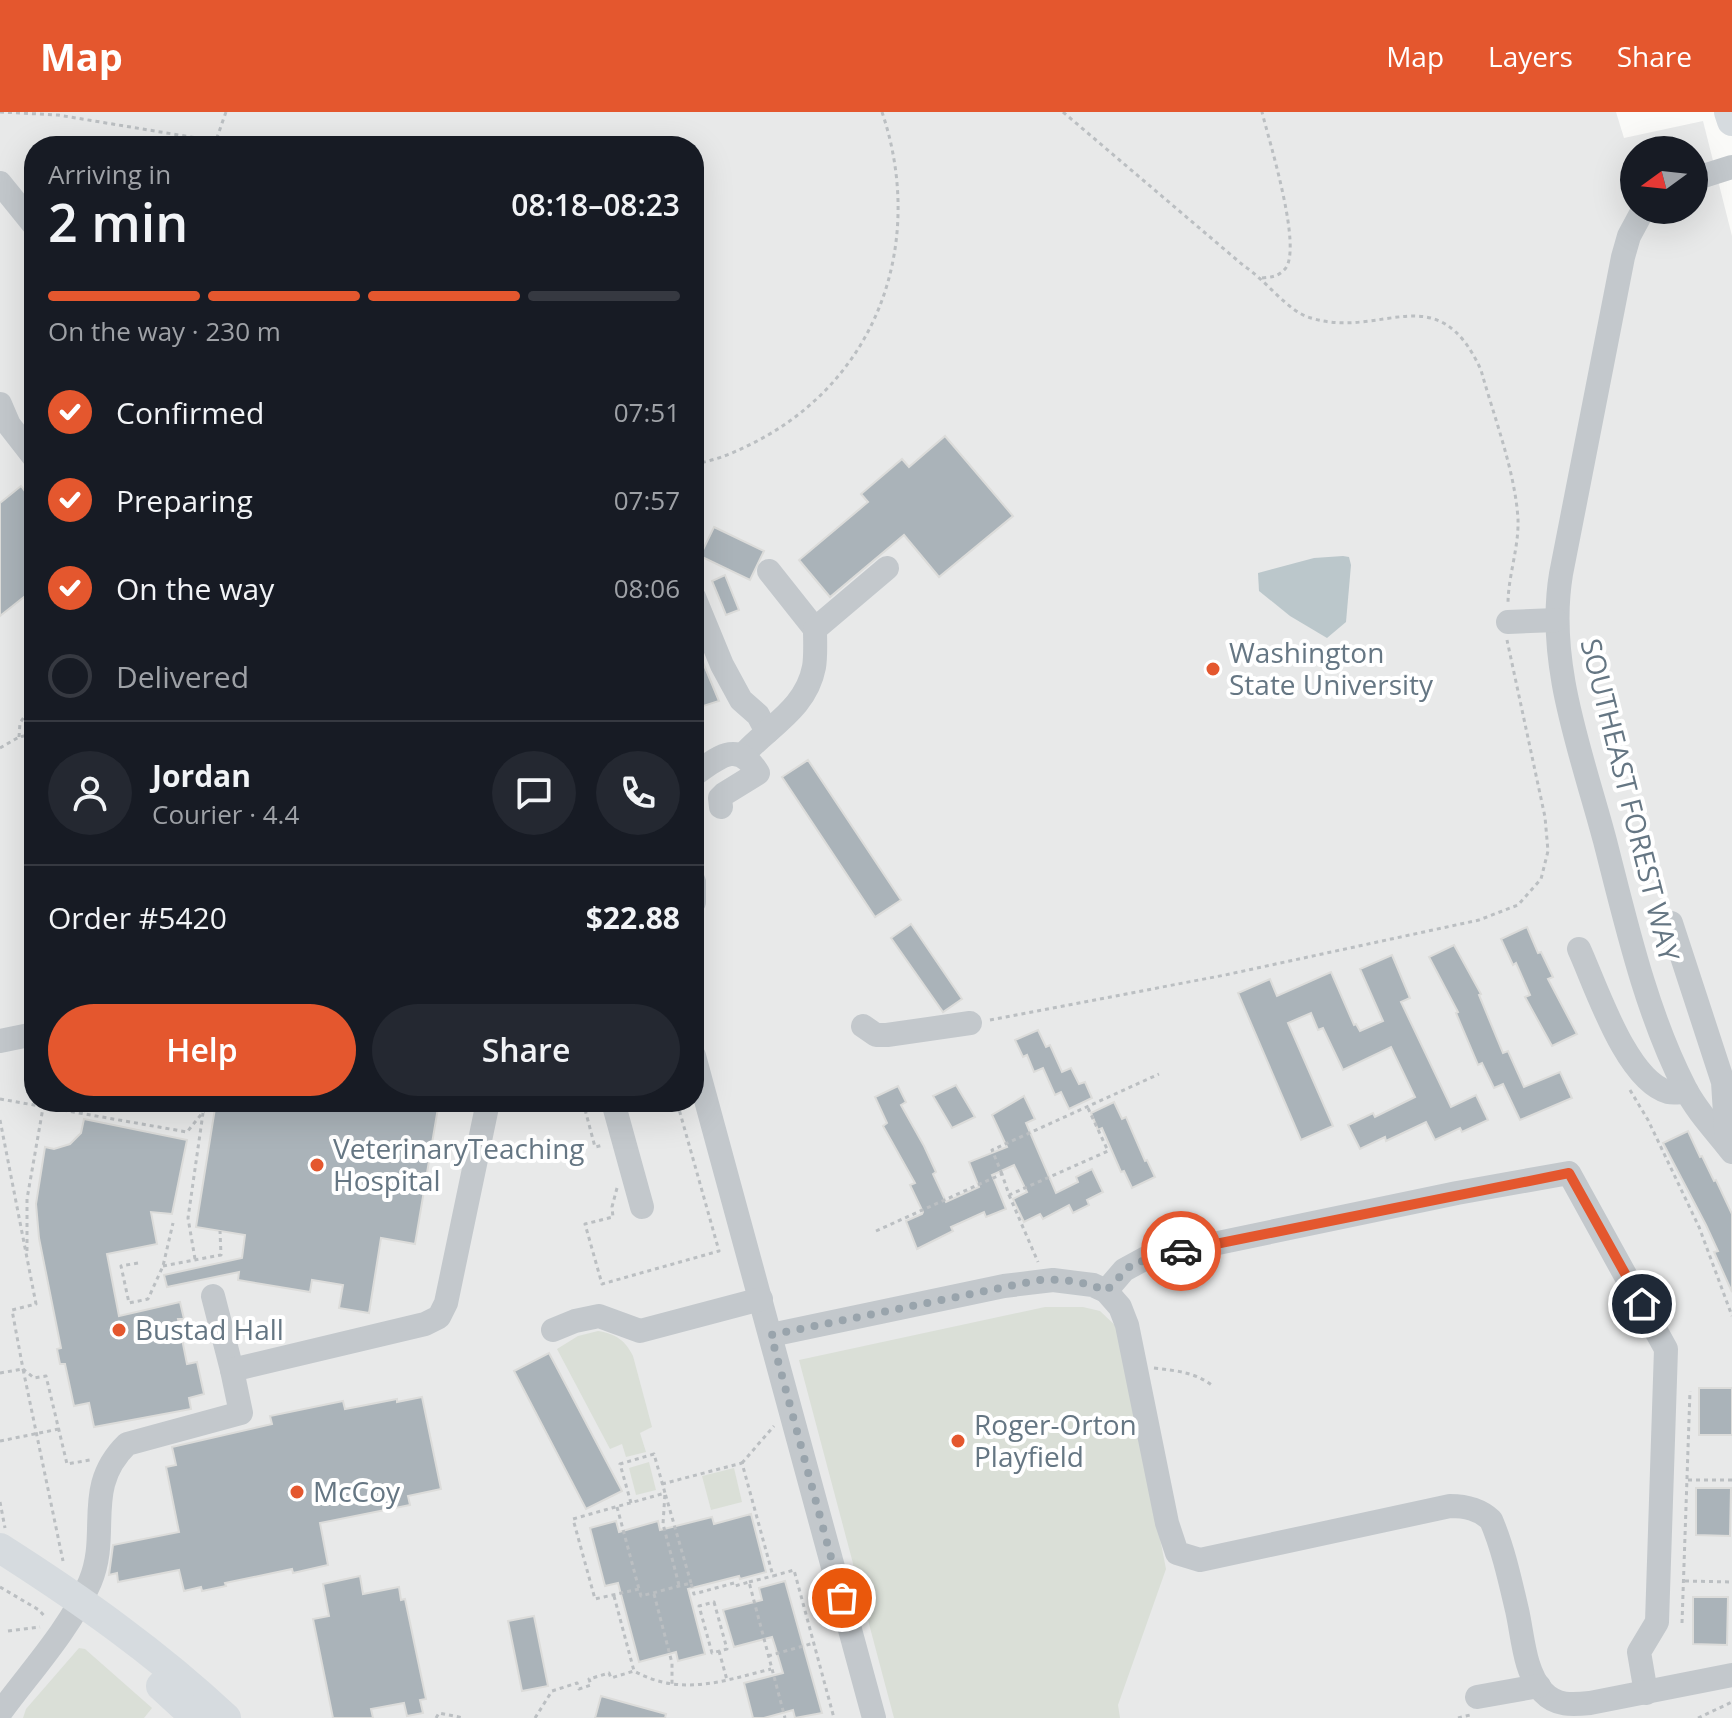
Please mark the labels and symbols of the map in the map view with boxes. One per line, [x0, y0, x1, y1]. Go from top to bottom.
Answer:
north arrow [1620, 136, 1708, 224]
place label: Washington State University [1229, 633, 1434, 703]
street label: SOUTHEAST FOREST WAY [1572, 634, 1690, 965]
marker: Washington State University [1204, 660, 1222, 678]
place label: VeterinaryTeaching Hospital [333, 1129, 585, 1199]
marker: VeterinaryTeaching Hospital [308, 1156, 326, 1174]
courier [1141, 1211, 1221, 1291]
pin [1608, 1270, 1676, 1338]
place label: Bustad Hall [135, 1310, 284, 1348]
marker: Bustad Hall [110, 1321, 128, 1339]
place label: Roger-Orton Playfield [974, 1405, 1137, 1475]
marker: Roger-Orton Playfield [949, 1432, 967, 1450]
place label: McCoy [313, 1472, 401, 1510]
marker: McCoy [288, 1483, 306, 1501]
pin [808, 1564, 876, 1632]

